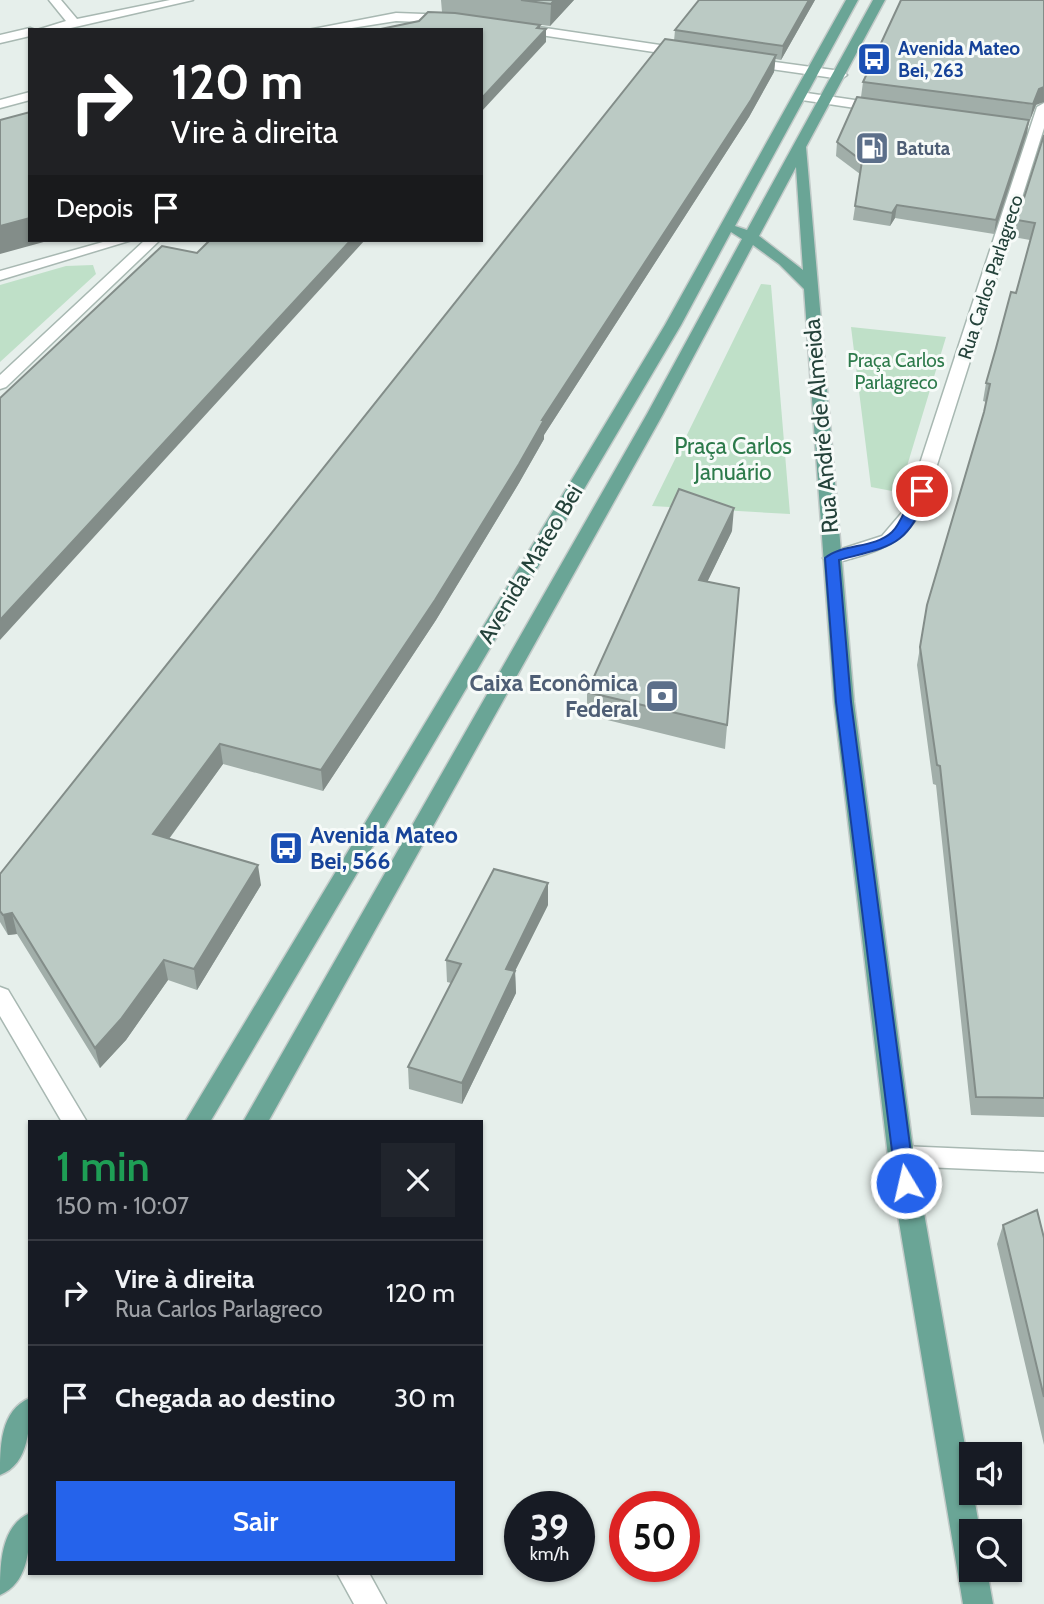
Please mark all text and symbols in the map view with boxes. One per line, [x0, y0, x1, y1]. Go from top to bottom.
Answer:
place label: Avenida Mateo Bei, 263 [898, 37, 1020, 82]
bus stop icon: Avenida Mateo Bei, 263 [855, 40, 893, 78]
text: 120 m [171, 52, 303, 111]
icon: right [56, 56, 147, 147]
text: Vire à direita [171, 112, 338, 151]
fuel station icon: Batuta [853, 129, 891, 167]
place label: Batuta [896, 137, 951, 160]
icon: arrive [147, 189, 185, 227]
text: Depois [56, 192, 133, 224]
street label: Rua Carlos Parlagreco [953, 192, 1028, 362]
street label: Rua André de Almeida [798, 318, 844, 534]
park label: Praça Carlos Parlagreco [847, 349, 945, 394]
park label: Praça Carlos Januário [674, 432, 792, 486]
pin [892, 461, 952, 521]
icon: arrive [903, 472, 941, 510]
street label: Avenida Mateo Bei [472, 480, 588, 648]
place label: Caixa Econômica Federal [470, 669, 639, 723]
bank icon: Caixa Econômica Federal [643, 677, 681, 715]
place label: Avenida Mateo Bei, 566 [310, 821, 458, 875]
bus stop icon: Avenida Mateo Bei, 566 [267, 829, 305, 867]
text: 1 min [56, 1140, 150, 1192]
button: close [381, 1143, 455, 1217]
position arrow [869, 1146, 943, 1220]
text: 150 m · 10:07 [56, 1192, 189, 1220]
text: Vire à direita [115, 1263, 255, 1295]
icon: right [56, 1274, 94, 1312]
text: 120 m [386, 1277, 455, 1309]
text: Rua Carlos Parlagreco [115, 1295, 323, 1323]
icon: arrive [56, 1379, 94, 1417]
text: Chegada ao destino [115, 1382, 335, 1414]
text: 30 m [394, 1382, 455, 1414]
map controls [959, 1442, 1022, 1582]
button: sound [959, 1442, 1022, 1505]
button: Sair [56, 1481, 455, 1561]
speed limit sign: 50 [609, 1491, 700, 1582]
text: 39 [530, 1506, 569, 1549]
button: search [959, 1519, 1022, 1582]
text: km/h [530, 1543, 569, 1565]

